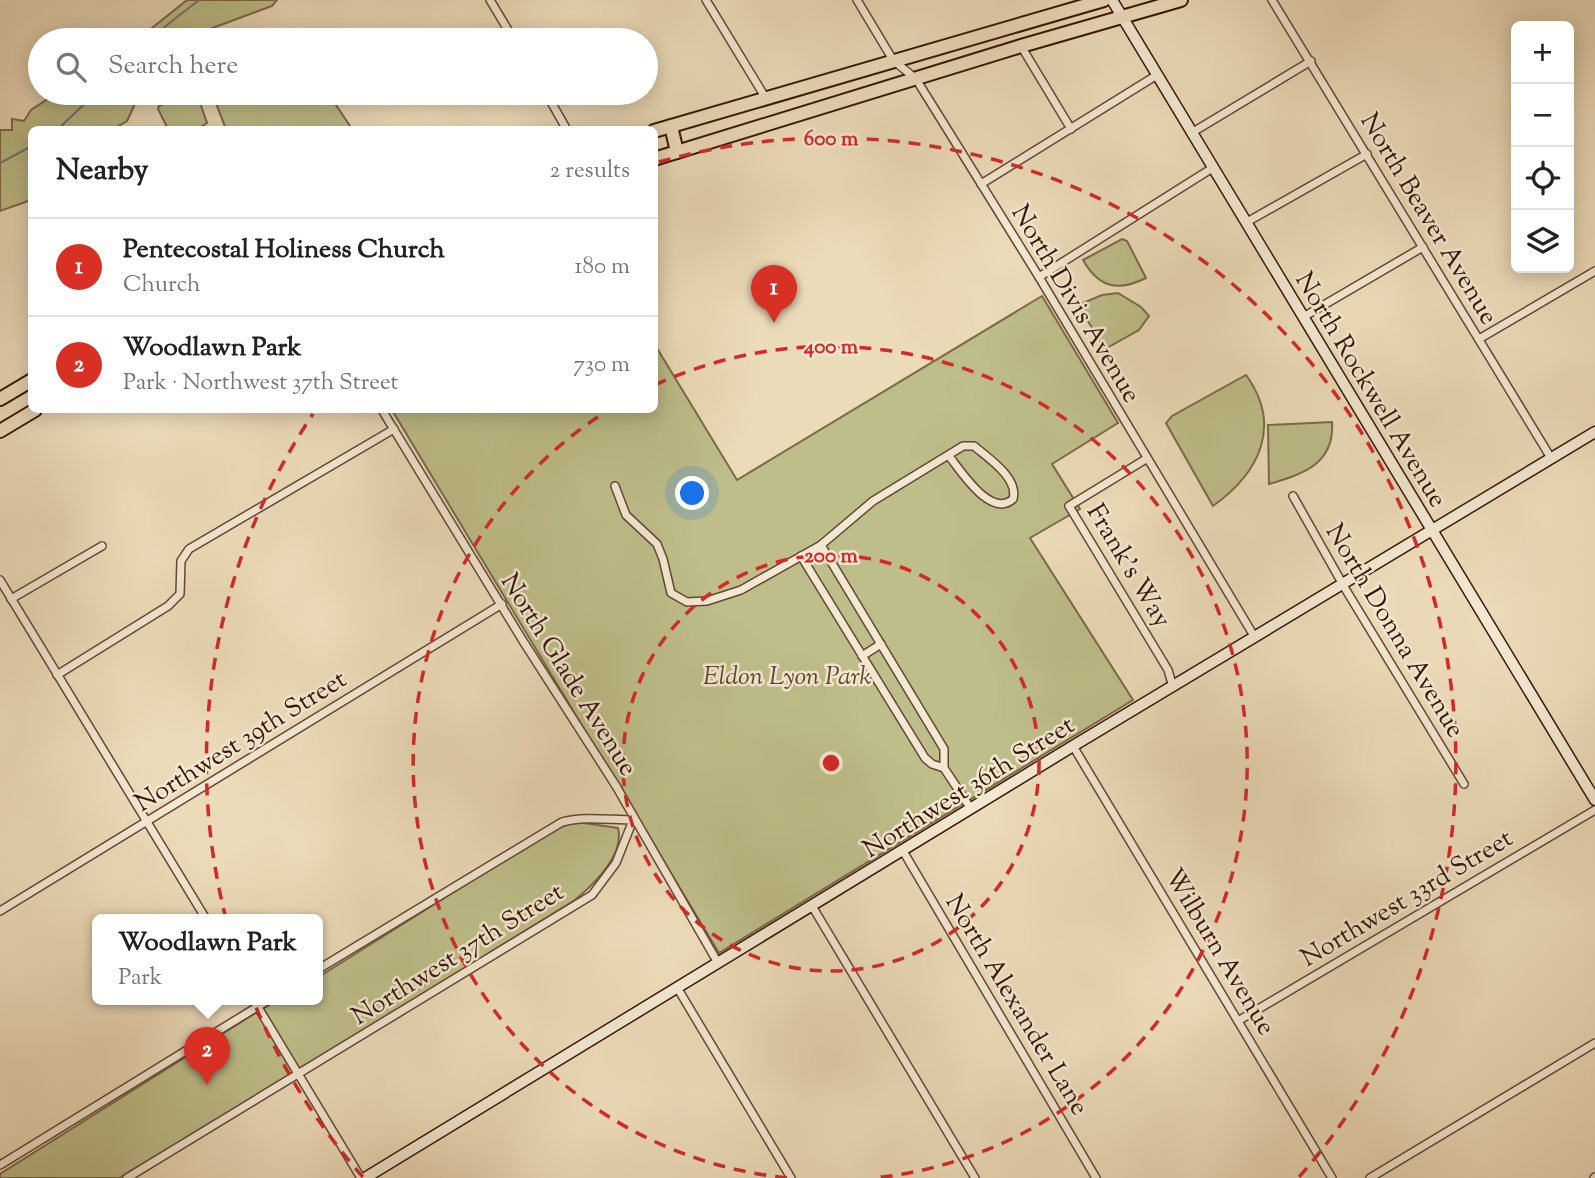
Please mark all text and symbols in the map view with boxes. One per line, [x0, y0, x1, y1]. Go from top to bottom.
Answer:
map controls [1511, 21, 1574, 273]
button: + [1511, 21, 1574, 84]
search box [28, 28, 658, 105]
icon: search [52, 48, 90, 86]
text: Search here [108, 48, 238, 85]
button: − [1511, 84, 1574, 147]
street label: North Beaver Avenue [1350, 106, 1506, 332]
text: 600 m [804, 125, 859, 155]
button: locate [1511, 147, 1574, 210]
text: Nearby [56, 150, 148, 193]
text: 2 results [550, 155, 630, 188]
street label: North Divis Avenue [1001, 198, 1149, 410]
button: layers [1511, 210, 1574, 273]
text: Pentecostal Holiness Church [123, 232, 445, 269]
text: 1 [75, 251, 83, 284]
text: 180 m [575, 251, 630, 284]
pin: 1 [751, 265, 797, 323]
street label: North Rockwell Avenue [1285, 265, 1455, 515]
text: Church [123, 269, 201, 302]
text: Woodlawn Park [123, 330, 301, 367]
text: 400 m [803, 333, 859, 363]
text: 2 [74, 349, 84, 382]
text: 730 m [573, 349, 630, 382]
text: Park · Northwest 37th Street [123, 367, 398, 400]
your location [675, 476, 709, 510]
street label: Frank's Way [1076, 497, 1179, 635]
street label: North Donna Avenue [1315, 517, 1473, 745]
text: 200 m [804, 542, 859, 572]
street label: North Glade Avenue [490, 567, 645, 784]
park label: Eldon Lyon Park [703, 659, 871, 696]
street label: Northwest 39th Street [128, 662, 354, 822]
street label: Northwest 36th Street [856, 708, 1083, 868]
centre of rings [819, 751, 843, 775]
street label: Northwest 33rd Street [1294, 821, 1520, 977]
street label: Wilburn Avenue [1154, 862, 1283, 1043]
street label: Northwest 37th Street [345, 875, 572, 1035]
street label: North Alexander Lane [935, 888, 1097, 1123]
popup [92, 914, 323, 1005]
text: Woodlawn Park [118, 925, 297, 962]
text: Park [118, 962, 162, 995]
pin: 2 [184, 1027, 230, 1085]

